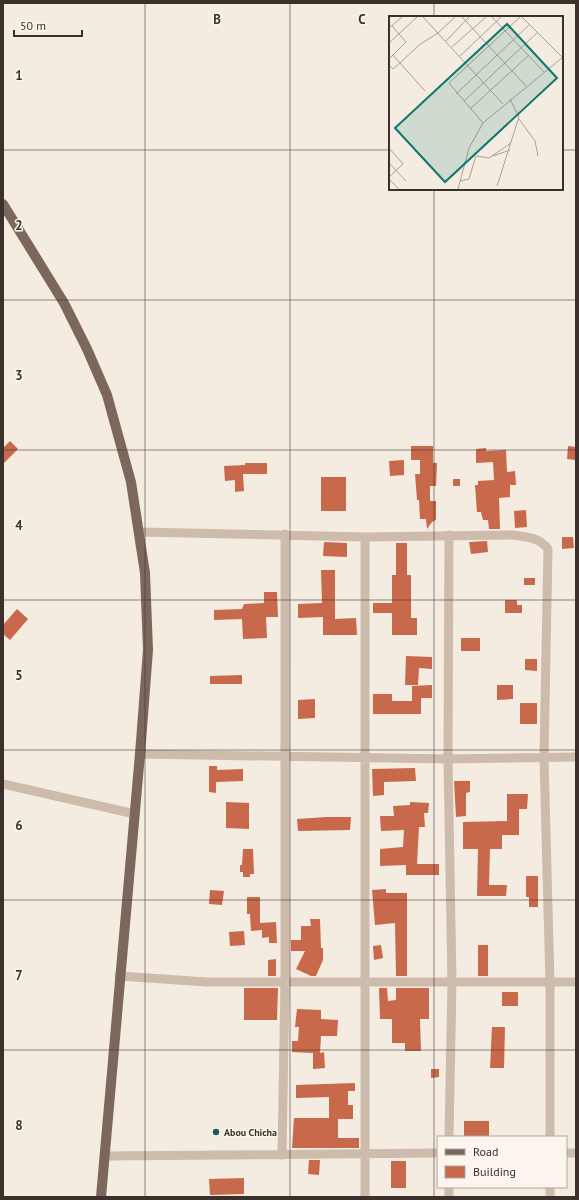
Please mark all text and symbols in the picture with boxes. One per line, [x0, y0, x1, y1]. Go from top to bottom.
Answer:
text: B [213, 11, 221, 28]
text: C [358, 11, 366, 28]
scale bar [14, 12, 82, 38]
inset map [389, 16, 563, 190]
text: 50 m [20, 18, 46, 33]
text: 1 [15, 67, 23, 84]
text: 2 [15, 217, 23, 234]
text: 3 [15, 367, 23, 384]
text: 4 [15, 517, 23, 534]
text: 5 [15, 667, 23, 684]
text: 6 [15, 817, 23, 834]
text: 7 [15, 967, 23, 984]
text: 8 [15, 1117, 23, 1134]
place label: Abou Chicha [224, 1126, 277, 1139]
marker: Abou Chicha [211, 1127, 221, 1137]
legend [437, 1136, 567, 1188]
text: Road [473, 1144, 498, 1159]
text: Building [473, 1164, 516, 1179]

